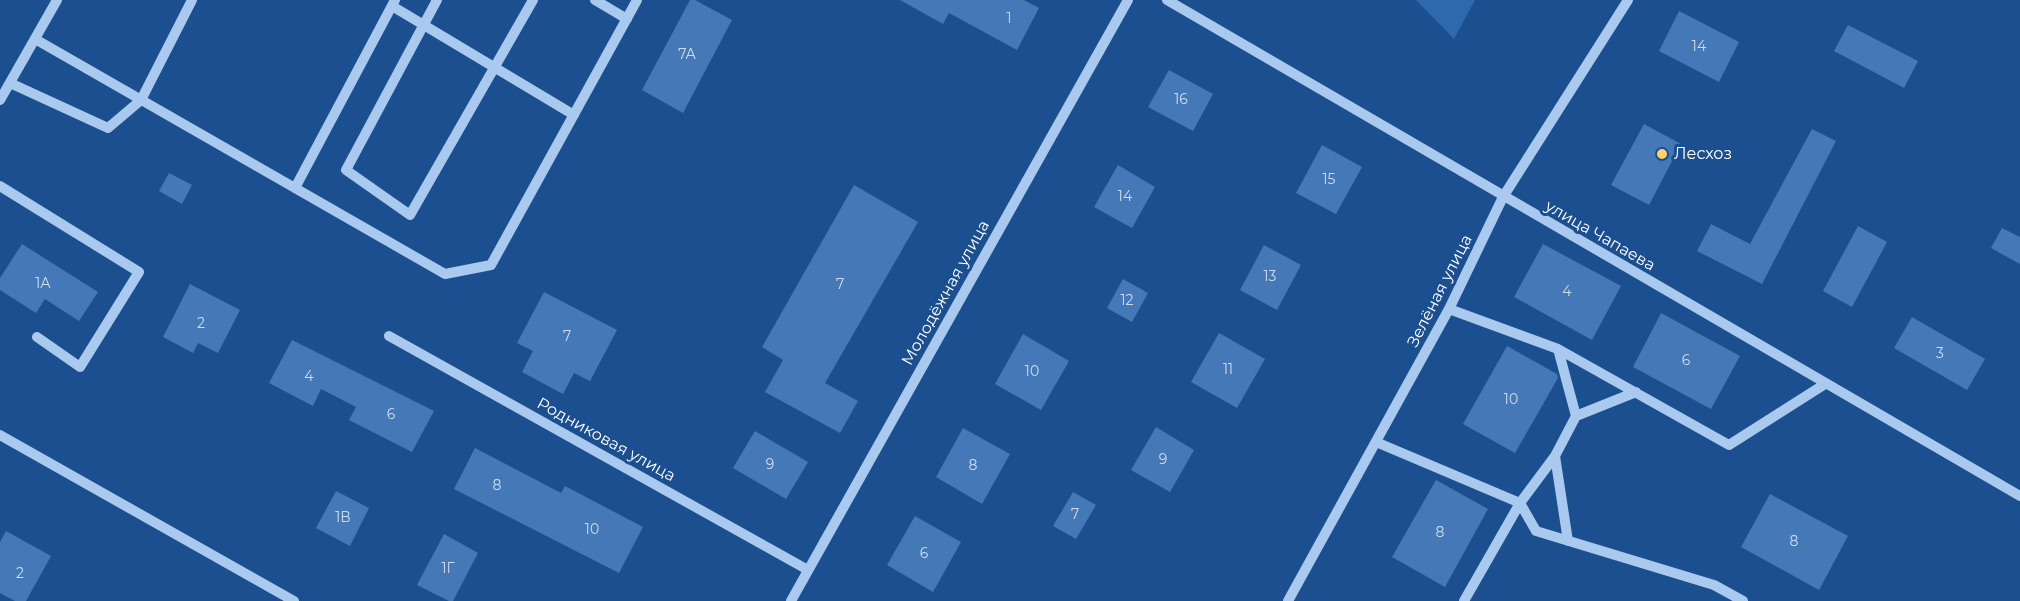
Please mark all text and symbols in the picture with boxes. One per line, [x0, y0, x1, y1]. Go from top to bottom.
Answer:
house number: 1 [1006, 11, 1012, 27]
house number: 14 [1692, 39, 1706, 55]
house number: 7А [678, 47, 696, 63]
house number: 16 [1174, 92, 1188, 108]
place label: Лесхоз [1674, 144, 1732, 164]
marker: Лесхоз [1655, 147, 1669, 161]
house number: 15 [1323, 172, 1335, 188]
house number: 14 [1118, 189, 1132, 205]
street label: улица Чапаева [1542, 197, 1658, 275]
street label: Молодёжная улица [898, 217, 994, 369]
street label: Зелёная улица [1403, 232, 1477, 350]
house number: 13 [1264, 269, 1276, 285]
house number: 1А [35, 276, 51, 292]
house number: 7 [836, 277, 844, 293]
house number: 4 [1562, 284, 1572, 300]
house number: 12 [1120, 293, 1134, 309]
house number: 2 [197, 316, 205, 332]
house number: 7 [563, 329, 571, 345]
house number: 3 [1936, 346, 1944, 362]
house number: 6 [1682, 353, 1690, 369]
house number: 11 [1223, 362, 1233, 378]
house number: 10 [1025, 364, 1039, 380]
house number: 4 [304, 369, 314, 385]
house number: 10 [1504, 392, 1518, 408]
street label: Родниковая улица [533, 394, 679, 486]
house number: 6 [387, 407, 395, 423]
house number: 9 [1159, 452, 1167, 468]
house number: 9 [766, 457, 774, 473]
house number: 8 [969, 458, 977, 474]
house number: 8 [493, 478, 501, 494]
house number: 7 [1071, 507, 1079, 523]
house number: 1В [335, 510, 351, 526]
house number: 10 [585, 522, 599, 538]
house number: 8 [1436, 525, 1444, 541]
house number: 8 [1790, 534, 1798, 550]
house number: 6 [920, 546, 928, 562]
house number: 1Г [441, 561, 455, 577]
house number: 2 [16, 566, 24, 582]

